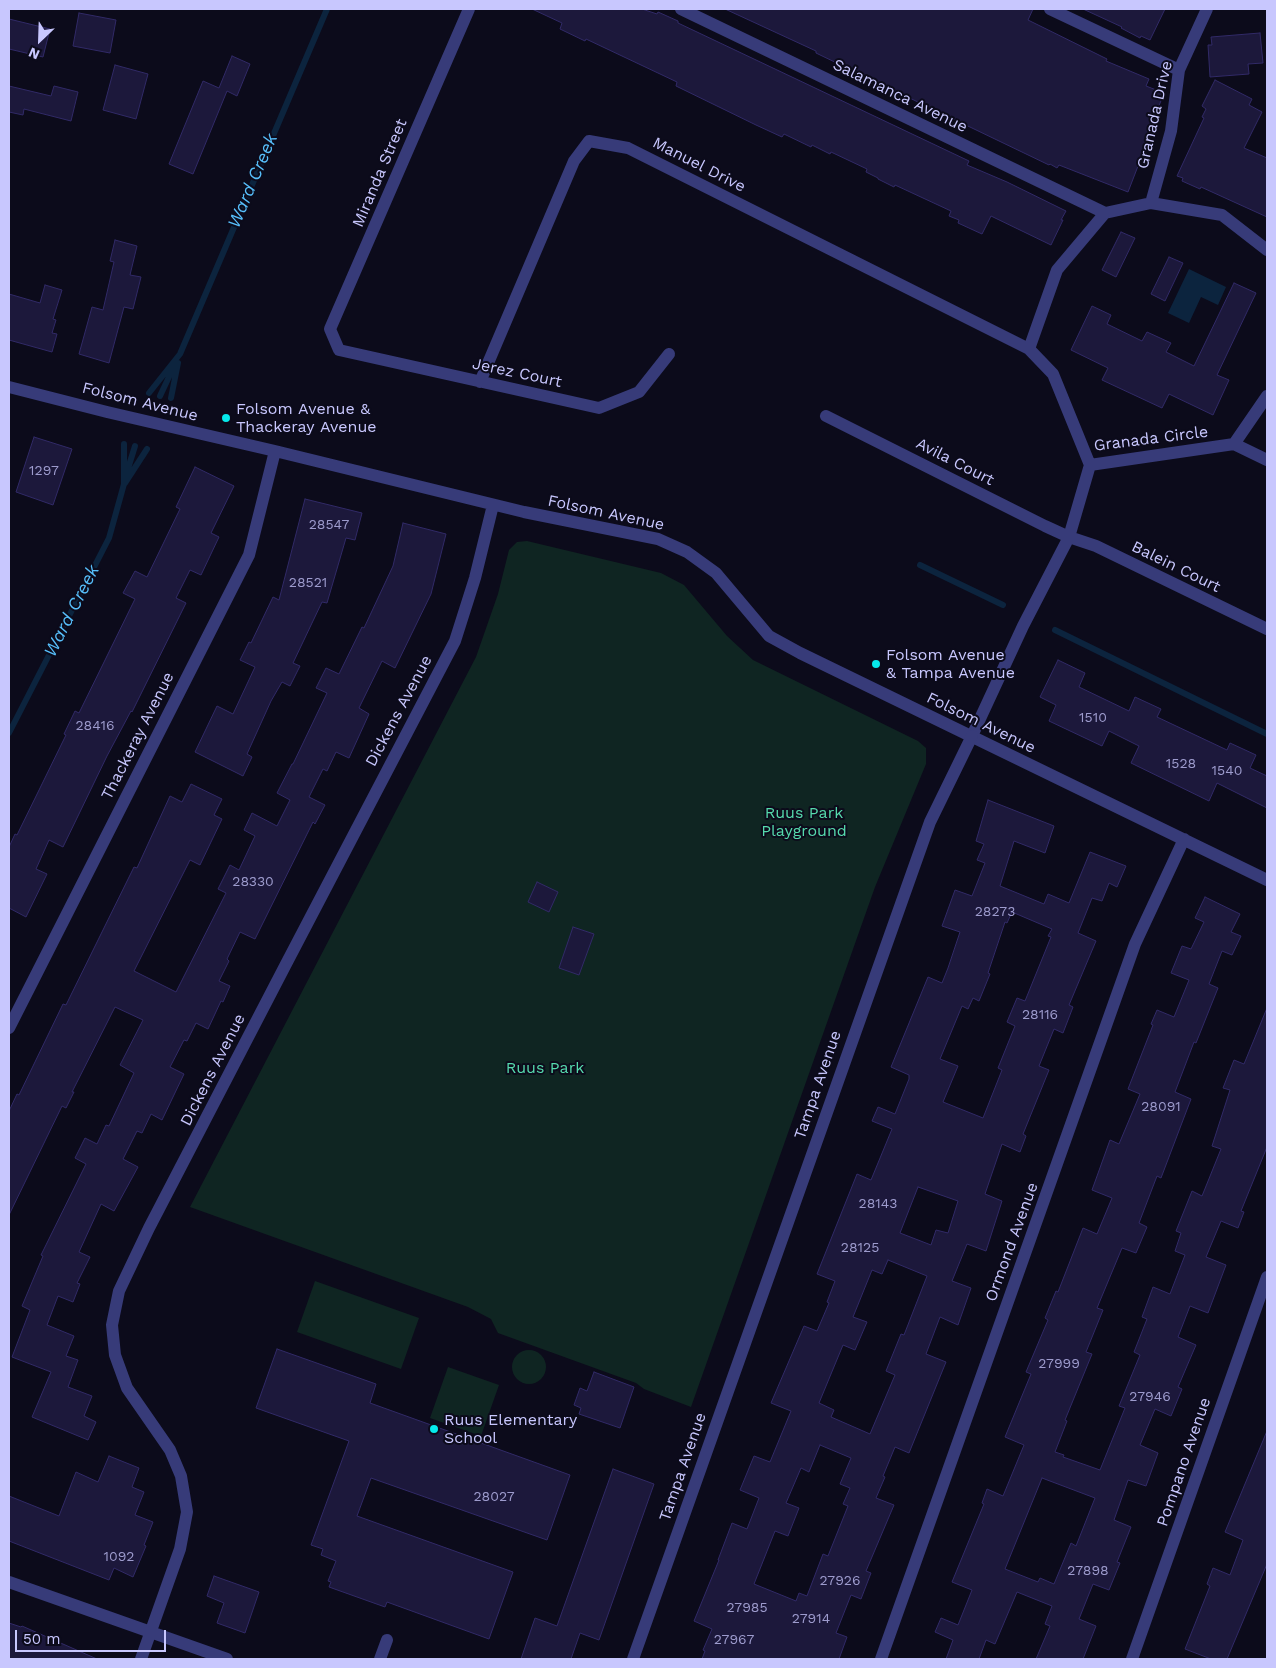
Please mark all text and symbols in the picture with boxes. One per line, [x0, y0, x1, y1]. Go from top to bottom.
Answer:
north arrow [15, 15, 65, 65]
text: N [26, 44, 42, 63]
street label: Salamanca Avenue [830, 55, 970, 137]
street label: Granada Drive [1133, 59, 1177, 171]
street label: Miranda Street [349, 116, 411, 230]
water label: Ward Creek [223, 131, 283, 231]
street label: Manuel Drive [649, 133, 749, 197]
street label: Jerez Court [471, 354, 563, 392]
street label: Folsom Avenue [80, 378, 200, 426]
place label: Folsom Avenue & Thackeray Avenue [236, 399, 376, 437]
marker: Folsom Avenue & Thackeray Avenue [220, 412, 232, 424]
street label: Granada Circle [1093, 422, 1209, 456]
street label: Avila Court [913, 434, 997, 490]
house number: 1297 [29, 463, 59, 479]
street label: Folsom Avenue [546, 491, 666, 535]
house number: 28547 [309, 517, 349, 533]
street label: Balein Court [1128, 537, 1224, 597]
water label: Ward Creek [40, 561, 104, 661]
house number: 28521 [289, 575, 327, 591]
place label: Folsom Avenue & Tampa Avenue [886, 645, 1015, 683]
street label: Dickens Avenue [362, 652, 436, 770]
marker: Folsom Avenue & Tampa Avenue [870, 658, 882, 670]
street label: Thackeray Avenue [98, 669, 178, 803]
street label: Folsom Avenue [923, 688, 1039, 758]
house number: 1510 [1079, 710, 1107, 726]
house number: 28416 [75, 718, 115, 734]
house number: 1528 [1166, 756, 1196, 772]
house number: 1540 [1212, 763, 1242, 779]
park label: Ruus Park Playground [761, 803, 847, 841]
house number: 28330 [232, 874, 274, 890]
house number: 28273 [975, 904, 1015, 920]
house number: 28116 [1022, 1007, 1058, 1023]
street label: Dickens Avenue [177, 1011, 249, 1129]
street label: Tampa Avenue [790, 1028, 846, 1142]
park label: Ruus Park [506, 1058, 584, 1078]
house number: 28091 [1141, 1099, 1181, 1115]
street label: Ormond Avenue [982, 1180, 1042, 1304]
house number: 28143 [859, 1196, 897, 1212]
house number: 28125 [841, 1240, 879, 1256]
house number: 27999 [1038, 1356, 1080, 1372]
house number: 27946 [1129, 1389, 1171, 1405]
street label: Pompano Avenue [1153, 1395, 1215, 1529]
place label: Ruus Elementary School [444, 1410, 577, 1448]
street label: Tampa Avenue [655, 1410, 711, 1524]
marker: Ruus Elementary School [428, 1423, 440, 1435]
house number: 28027 [473, 1489, 515, 1505]
house number: 1092 [104, 1549, 134, 1565]
house number: 27898 [1067, 1563, 1109, 1579]
house number: 27926 [819, 1573, 861, 1589]
house number: 27985 [726, 1600, 768, 1616]
house number: 27914 [792, 1611, 830, 1627]
scale bar [18, 1620, 169, 1652]
text: 50 m [23, 1630, 60, 1648]
house number: 27967 [714, 1632, 754, 1648]

